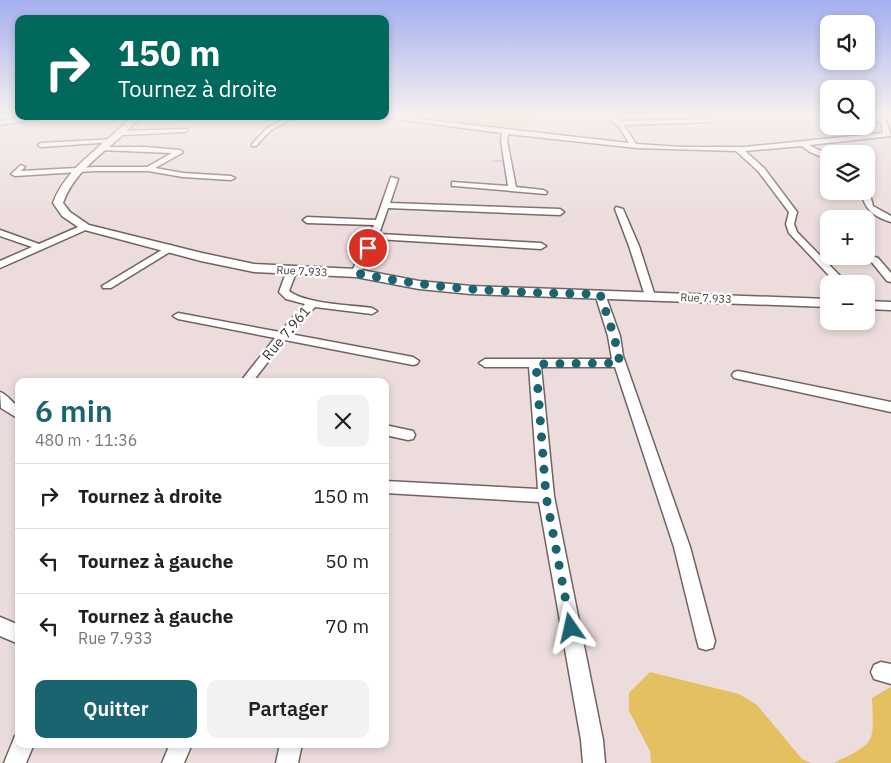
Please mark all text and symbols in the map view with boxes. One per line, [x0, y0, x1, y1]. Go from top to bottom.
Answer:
map controls [820, 15, 875, 330]
button: sound [820, 15, 875, 70]
text: 150 m [118, 30, 221, 76]
icon: right [35, 35, 100, 100]
text: Tournez à droite [118, 74, 277, 103]
button: search [820, 80, 875, 135]
button: layers [820, 145, 875, 200]
button: + [820, 210, 875, 265]
pin [347, 227, 389, 269]
icon: arrive [354, 234, 382, 262]
street label: Rue 7.933 [276, 263, 328, 279]
button: − [820, 275, 875, 330]
street label: Rue 7.933 [680, 290, 732, 306]
street label: Rue 7.961 [258, 302, 314, 364]
text: 6 min [35, 391, 113, 430]
button: close [317, 395, 369, 447]
text: 480 m · 11:36 [35, 430, 137, 450]
icon: right [35, 482, 63, 510]
text: Tournez à droite [78, 484, 222, 508]
text: 150 m [314, 484, 369, 508]
icon: left [35, 547, 63, 575]
text: Tournez à gauche [78, 549, 234, 573]
text: 50 m [325, 549, 369, 573]
position arrow [544, 601, 596, 653]
text: Tournez à gauche [78, 604, 234, 628]
icon: left [35, 612, 63, 640]
text: 70 m [325, 614, 369, 638]
text: Rue 7.933 [78, 628, 153, 648]
button: Quitter [35, 680, 197, 738]
button: Partager [207, 680, 369, 738]

